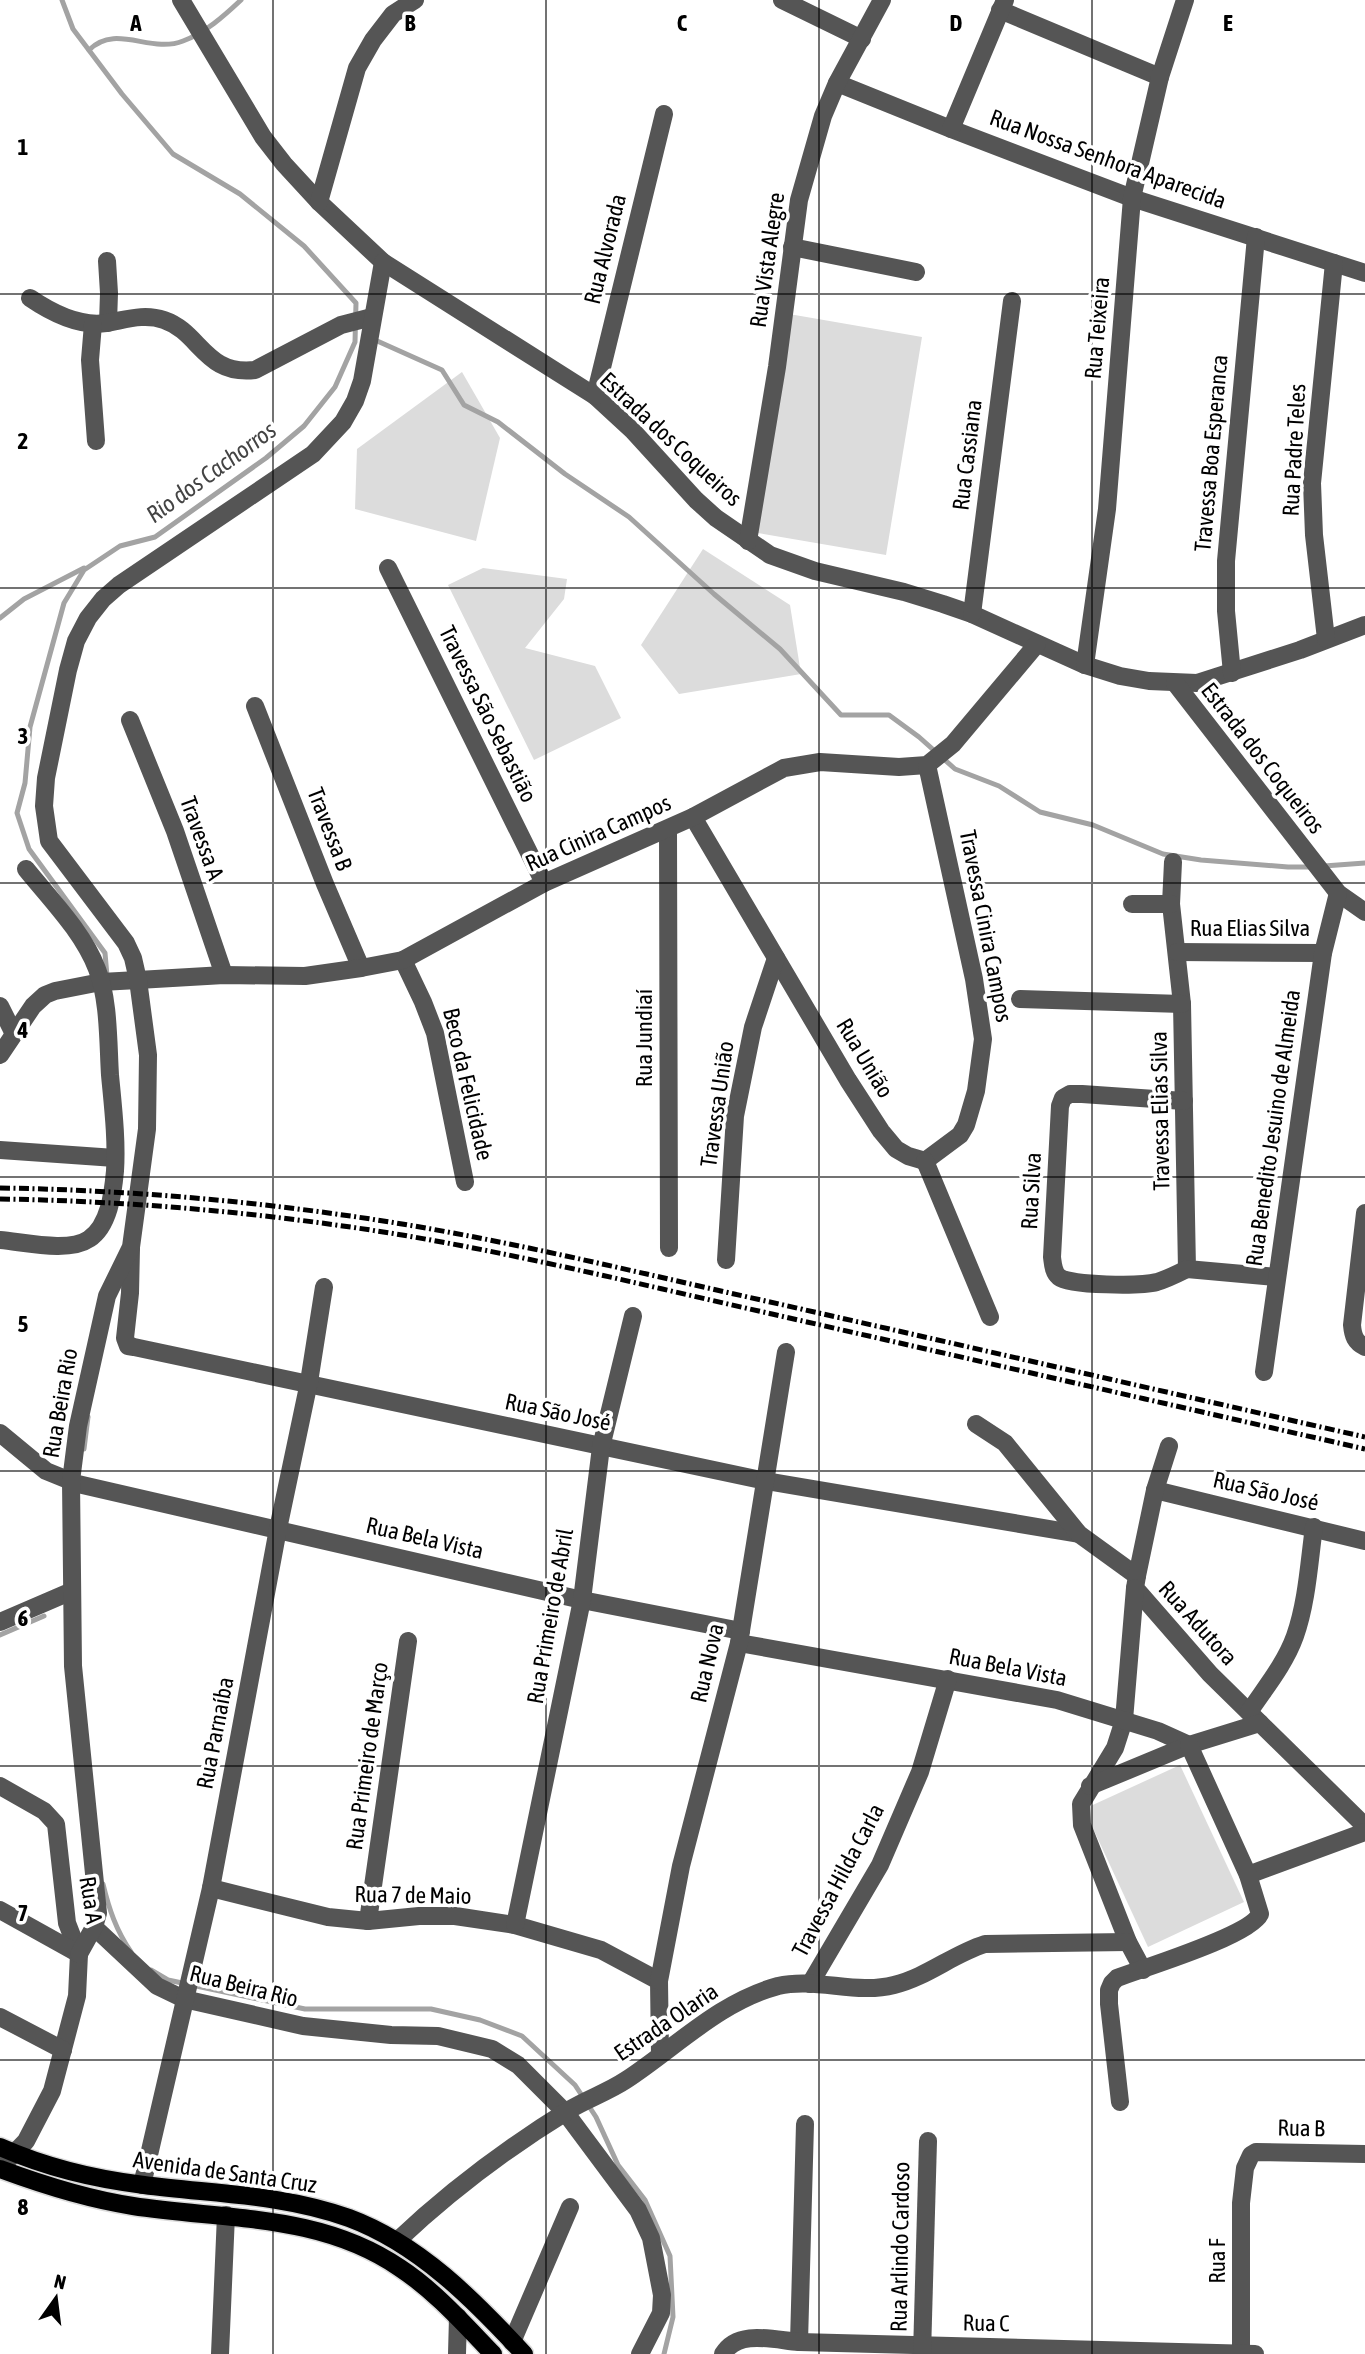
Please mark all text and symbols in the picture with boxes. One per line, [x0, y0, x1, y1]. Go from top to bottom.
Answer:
text: A [129, 10, 142, 36]
text: B [405, 10, 416, 36]
text: C [677, 10, 688, 36]
text: D [950, 10, 963, 36]
text: E [1223, 10, 1233, 36]
street label: Rua Nossa Senhora Aparecida [986, 104, 1230, 214]
text: 1 [18, 134, 29, 160]
street label: Rua Alvorada [579, 191, 631, 307]
street label: Rua Vista Alegre [745, 191, 789, 329]
street label: Rua Teixeira [1080, 276, 1114, 380]
street label: Travessa Boa Esperanca [1189, 353, 1233, 553]
street label: Estrada dos Coqueiros [595, 367, 747, 511]
street label: Rua Padre Teles [1278, 383, 1310, 517]
street label: Rua Cassiana [947, 398, 987, 512]
water label: Rio dos Cachorros [141, 416, 281, 528]
text: 2 [18, 428, 28, 454]
street label: Travessa São Sebastião [434, 622, 542, 806]
street label: Estrada dos Coqueiros [1196, 678, 1330, 838]
text: 3 [18, 723, 28, 749]
street label: Travessa B [302, 784, 358, 874]
street label: Rua Cinira Campos [521, 789, 675, 877]
street label: Travessa A [175, 793, 229, 884]
street label: Travessa Cinira Campos [955, 828, 1017, 1024]
street label: Rua Elias Silva [1190, 915, 1310, 941]
street label: Rua Benedito Jesuino de Almeida [1241, 988, 1305, 1268]
street label: Rua Jundiaí [631, 989, 657, 1087]
street label: Beco da Felicidade [438, 1005, 498, 1163]
street label: Rua União [831, 1014, 899, 1102]
text: 4 [17, 1017, 29, 1043]
street label: Travessa Elias Silva [1146, 1031, 1174, 1191]
street label: Travessa União [695, 1039, 739, 1169]
street label: Rua Silva [1016, 1152, 1046, 1230]
text: 5 [18, 1311, 29, 1337]
street label: Rua Beira Rio [38, 1346, 82, 1460]
street label: Rua São José [503, 1388, 613, 1436]
street label: Rua São José [1211, 1466, 1321, 1516]
street label: Rua Bela Vista [364, 1512, 486, 1564]
street label: Rua Primeiro de Abril [522, 1526, 578, 1706]
street label: Rua Adutora [1154, 1576, 1242, 1670]
text: 6 [18, 1605, 29, 1631]
street label: Rua Nova [685, 1621, 729, 1705]
street label: Rua Bela Vista [947, 1643, 1069, 1691]
street label: Rua Primeiro de Março [341, 1660, 393, 1852]
street label: Rua Parnaíba [191, 1675, 239, 1791]
street label: Travessa Hilda Carla [787, 1799, 889, 1961]
street label: Rua A [74, 1874, 108, 1926]
street label: Rua 7 de Maio [354, 1881, 472, 1909]
text: 7 [18, 1900, 28, 1926]
street label: Rua Beira Rio [187, 1960, 301, 2012]
street label: Estrada Olaria [609, 1978, 723, 2066]
street label: Rua B [1277, 2115, 1325, 2141]
street label: Avenida de Santa Cruz [132, 2146, 318, 2198]
street label: Rua Arlindo Cardoso [886, 2162, 914, 2332]
text: 8 [18, 2194, 29, 2220]
street label: Rua F [1204, 2237, 1230, 2284]
north arrow [21, 2263, 91, 2333]
text: N [52, 2269, 68, 2294]
street label: Rua C [962, 2310, 1010, 2336]

